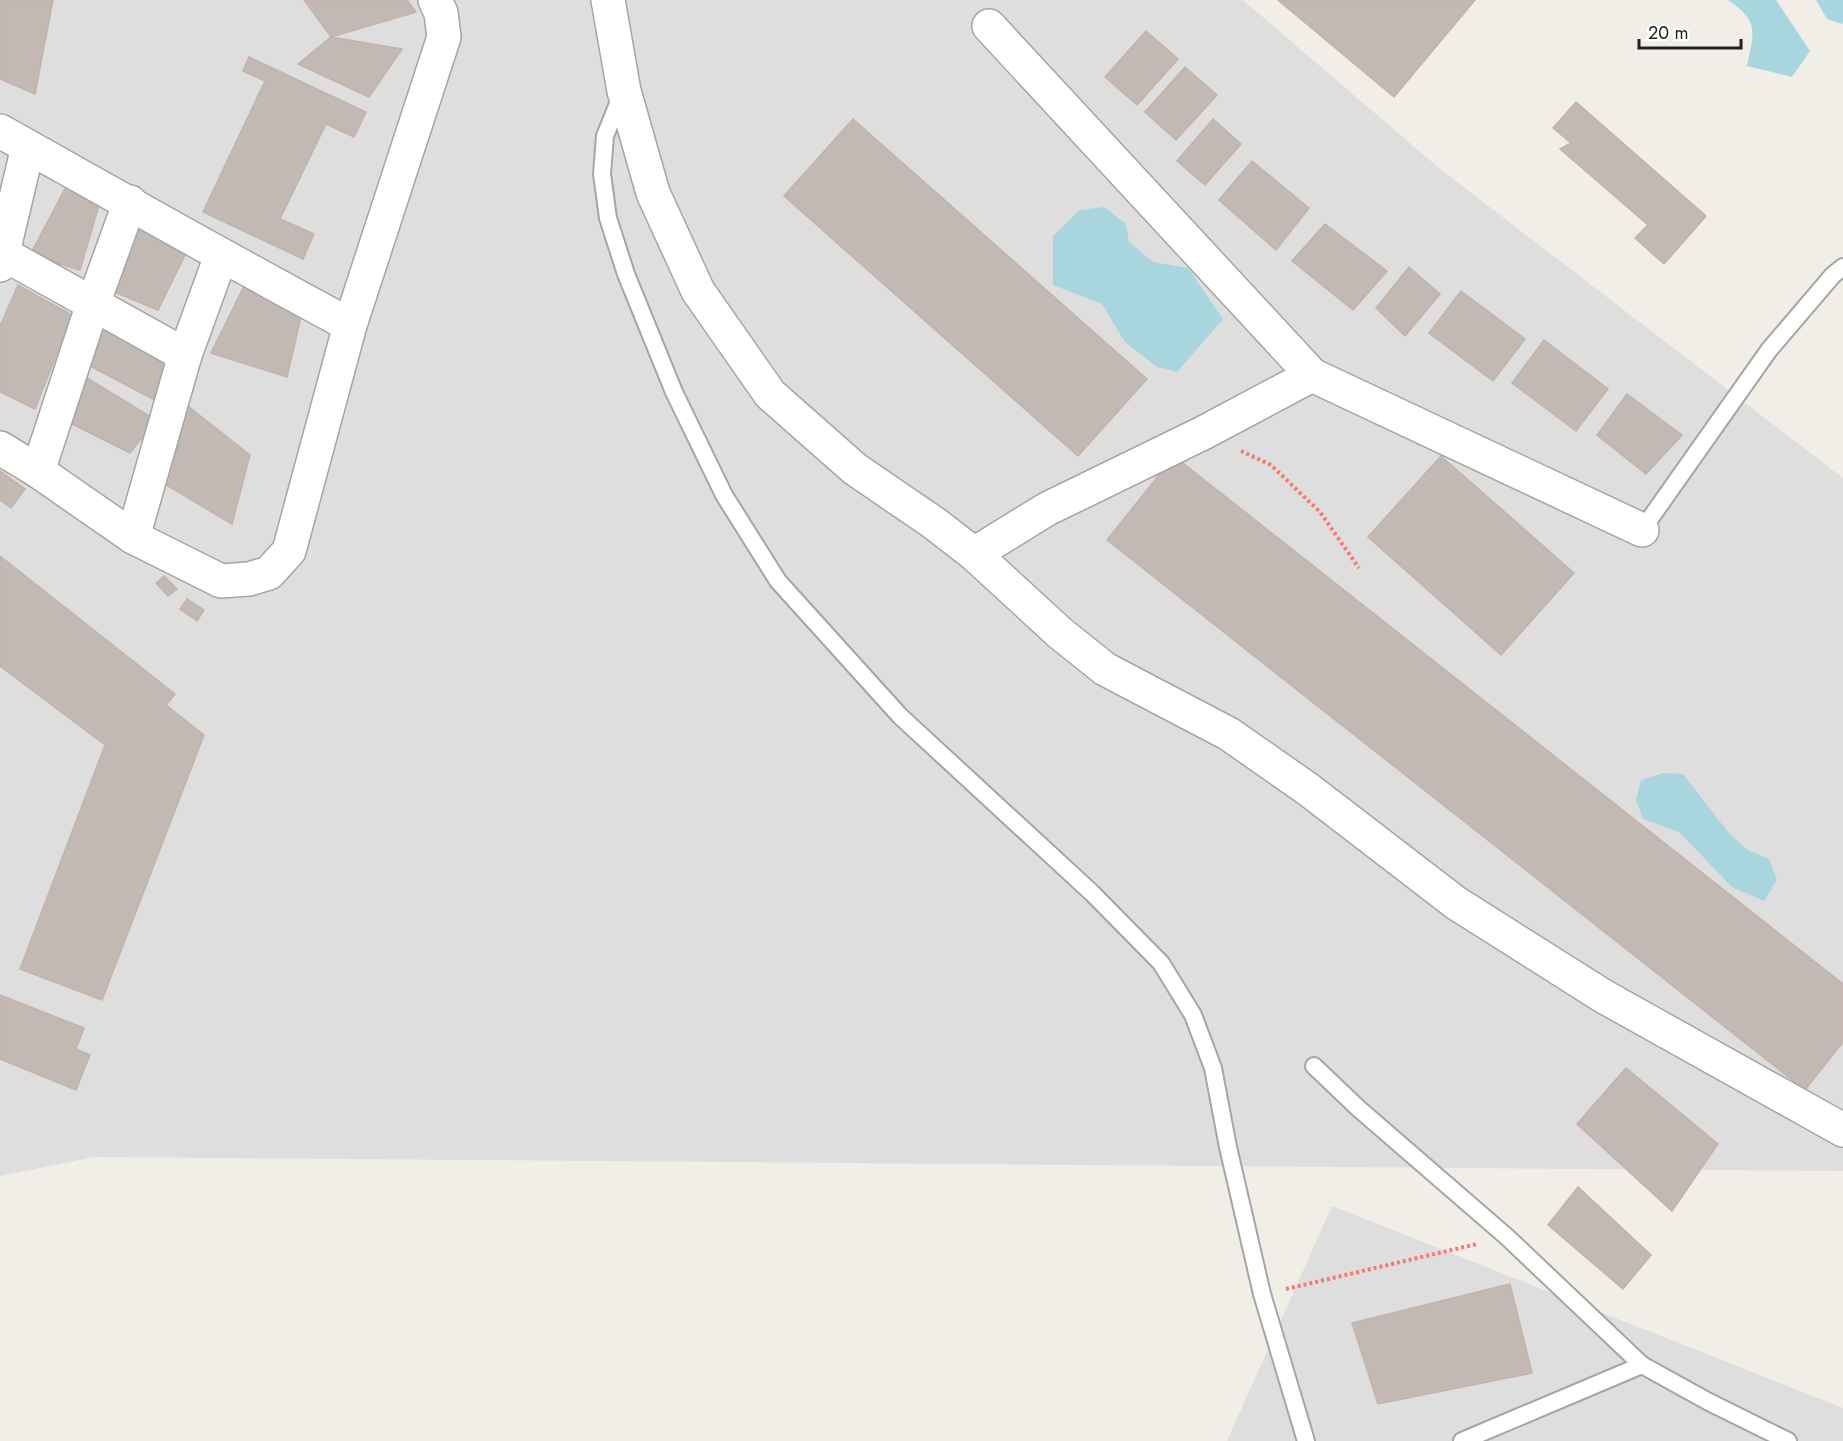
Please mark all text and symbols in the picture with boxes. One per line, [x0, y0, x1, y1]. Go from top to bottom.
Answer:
scale bar [1639, 12, 1741, 50]
text: 20 m [1648, 20, 1688, 46]

